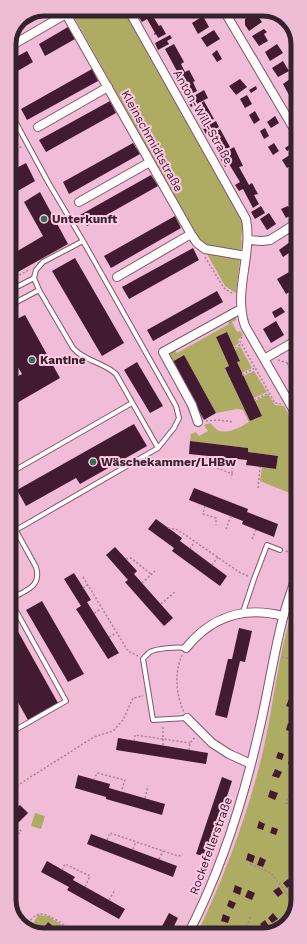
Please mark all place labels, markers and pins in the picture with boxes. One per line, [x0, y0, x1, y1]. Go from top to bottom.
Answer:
place label: Unterkunft [52, 212, 118, 226]
marker: Unterkunft [39, 214, 49, 224]
place label: Kantine [40, 353, 86, 367]
marker: Kantine [27, 355, 37, 365]
place label: Wäschekammer/LHBw [101, 455, 236, 469]
marker: Wäschekammer/LHBw [88, 457, 98, 467]

